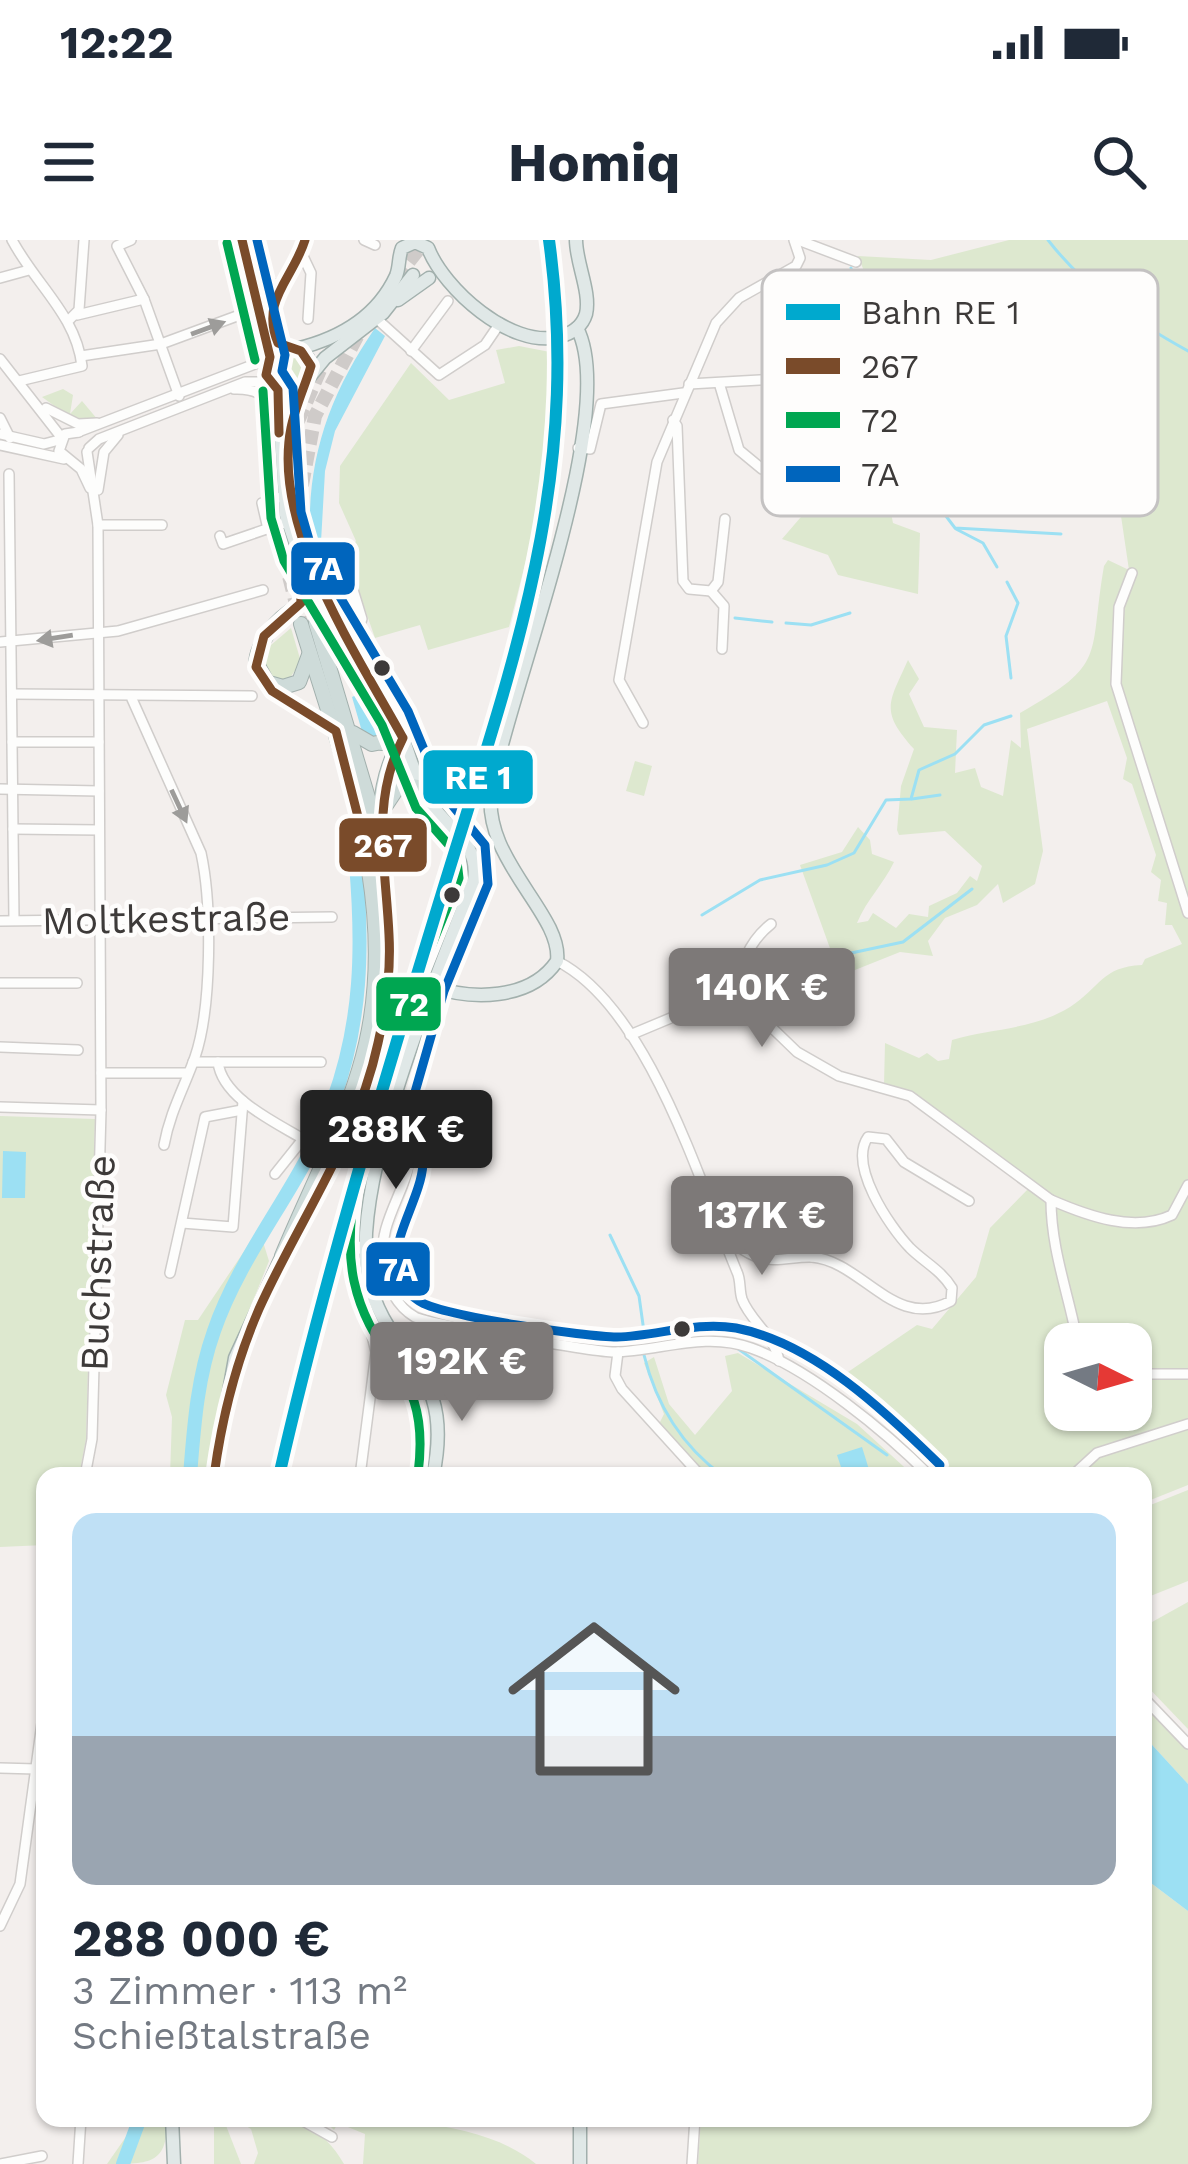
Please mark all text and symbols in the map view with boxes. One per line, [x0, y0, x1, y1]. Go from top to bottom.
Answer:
text: 12:22 [60, 16, 173, 69]
icon: menu [36, 129, 102, 195]
icon: search [1086, 129, 1152, 195]
text: Homiq [508, 131, 680, 194]
legend [762, 270, 1158, 516]
text: Bahn RE 1 [861, 293, 1020, 332]
one-way arrow [190, 318, 226, 336]
text: 267 [861, 347, 919, 386]
text: 72 [861, 401, 899, 440]
text: 7A [861, 455, 899, 494]
line badge: 7A [289, 540, 357, 597]
text: 7A [303, 549, 344, 588]
one-way arrow [35, 629, 73, 648]
unlabelled marker [371, 657, 393, 679]
line badge: RE 1 [421, 748, 535, 806]
text: RE 1 [445, 758, 511, 797]
one-way arrow [169, 789, 189, 824]
line badge: 267 [337, 816, 429, 874]
text: 267 [353, 826, 413, 865]
unlabelled marker [441, 884, 463, 906]
street label: Moltkestraße [41, 894, 291, 943]
pin: 140K € [664, 948, 860, 1050]
text: 140K € [696, 964, 828, 1009]
line badge: 72 [374, 975, 443, 1033]
text: 72 [389, 985, 429, 1024]
pin: 288K € [298, 1090, 494, 1192]
text: 288K € [327, 1106, 465, 1151]
street label: Buchstraße [71, 1154, 124, 1372]
pin: 137K € [664, 1176, 860, 1278]
text: 137K € [698, 1192, 826, 1237]
line badge: 7A [364, 1240, 432, 1298]
text: 7A [378, 1250, 419, 1289]
unlabelled marker [671, 1318, 693, 1340]
pin: 192K € [364, 1322, 560, 1424]
north arrow [1044, 1323, 1152, 1431]
map controls [1044, 1323, 1152, 1431]
text: 192K € [397, 1338, 527, 1383]
icon: home [486, 1591, 702, 1807]
text: 288 000 € [72, 1909, 330, 1968]
text: 3 Zimmer · 113 m² [72, 1968, 407, 2013]
text: Schießtalstraße [72, 2013, 371, 2058]

